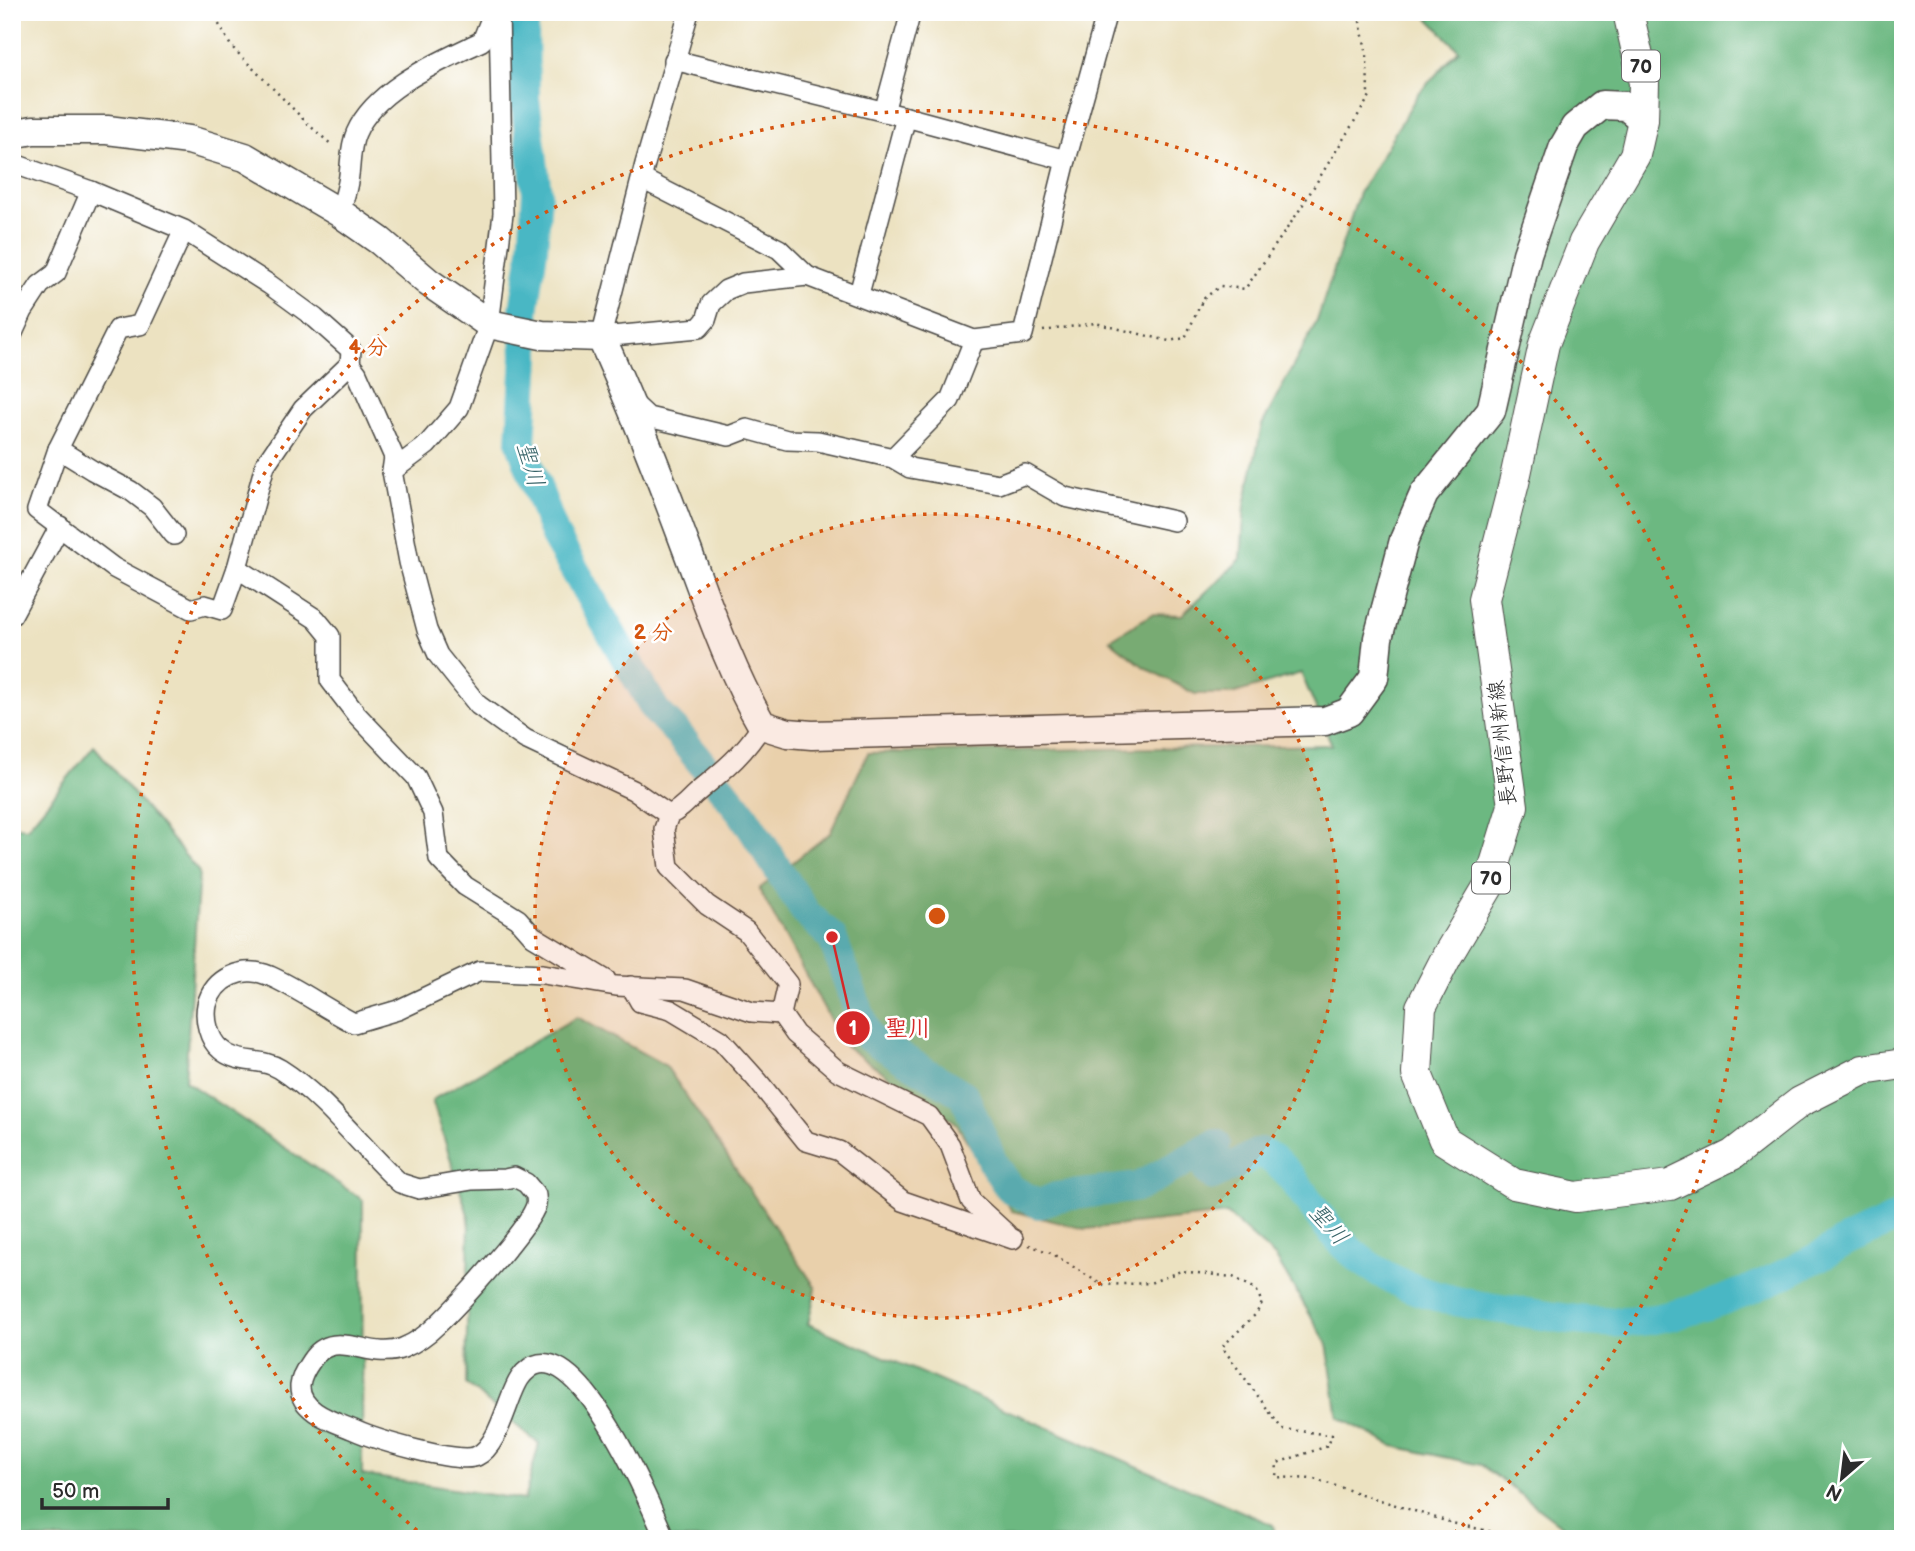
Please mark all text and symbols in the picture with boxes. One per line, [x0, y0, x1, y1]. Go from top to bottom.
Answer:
road number: 70 [1622, 50, 1660, 82]
text: 4 分 [348, 335, 388, 360]
water label: 聖川 [510, 438, 550, 490]
text: 2 分 [633, 620, 673, 645]
street label: 長野信州新線 [1483, 679, 1522, 807]
road number: 70 [1472, 862, 1510, 894]
centre of rings [925, 904, 949, 928]
callout: 聖川 [836, 1006, 945, 1050]
text: 聖川 [885, 1015, 931, 1043]
text: 1 [849, 1016, 857, 1041]
water label: 聖川 [1303, 1198, 1354, 1251]
north arrow [1806, 1442, 1876, 1512]
scale bar [42, 1467, 168, 1511]
text: N [1823, 1478, 1846, 1505]
text: 50 m [52, 1479, 99, 1504]

